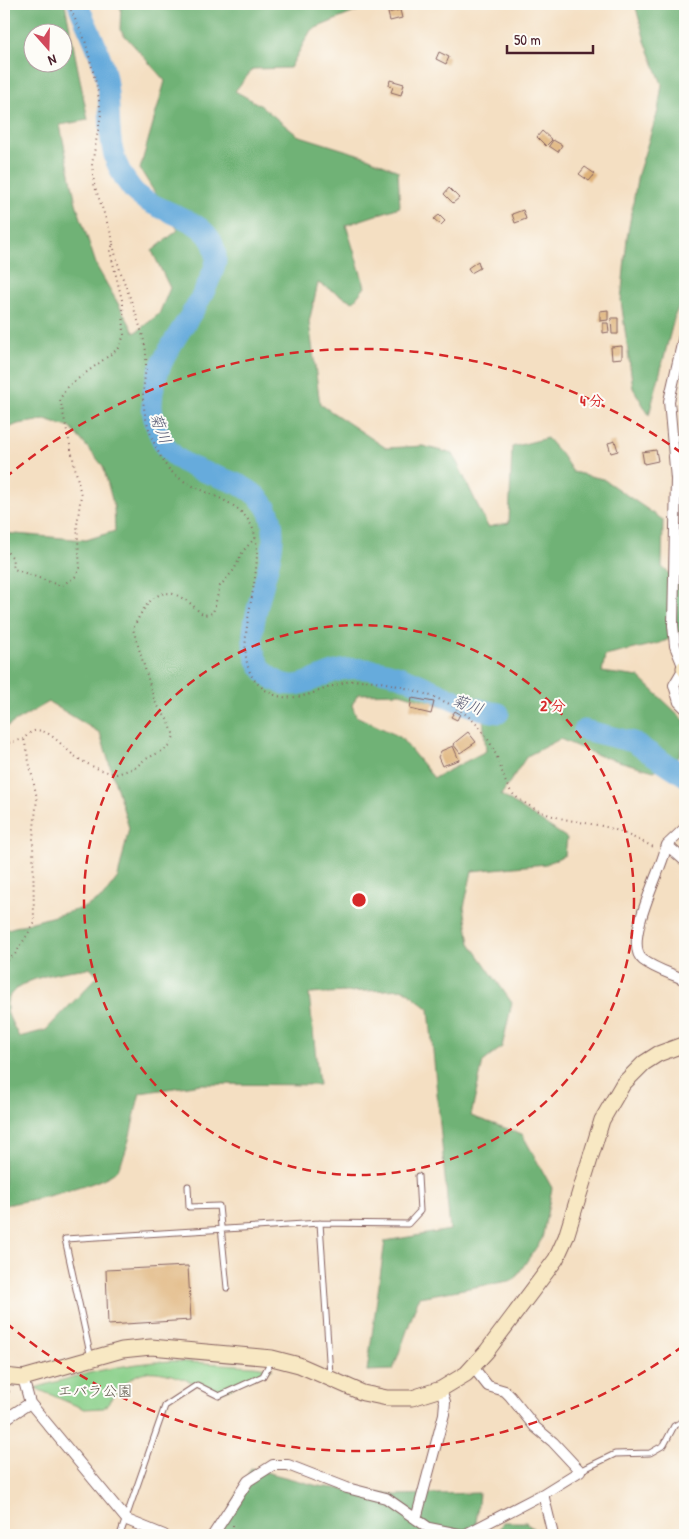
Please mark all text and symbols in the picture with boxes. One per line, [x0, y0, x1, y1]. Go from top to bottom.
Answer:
north arrow [22, 22, 72, 72]
scale bar [507, 22, 593, 54]
text: 50 m [514, 29, 541, 50]
text: N [45, 50, 59, 71]
text: 4 分 [580, 390, 604, 411]
water label: 菊川 [145, 409, 177, 447]
water label: 菊川 [449, 688, 487, 720]
text: 2 分 [540, 695, 566, 716]
centre of rings [350, 891, 368, 909]
park label: エバラ公園 [57, 1380, 133, 1401]

